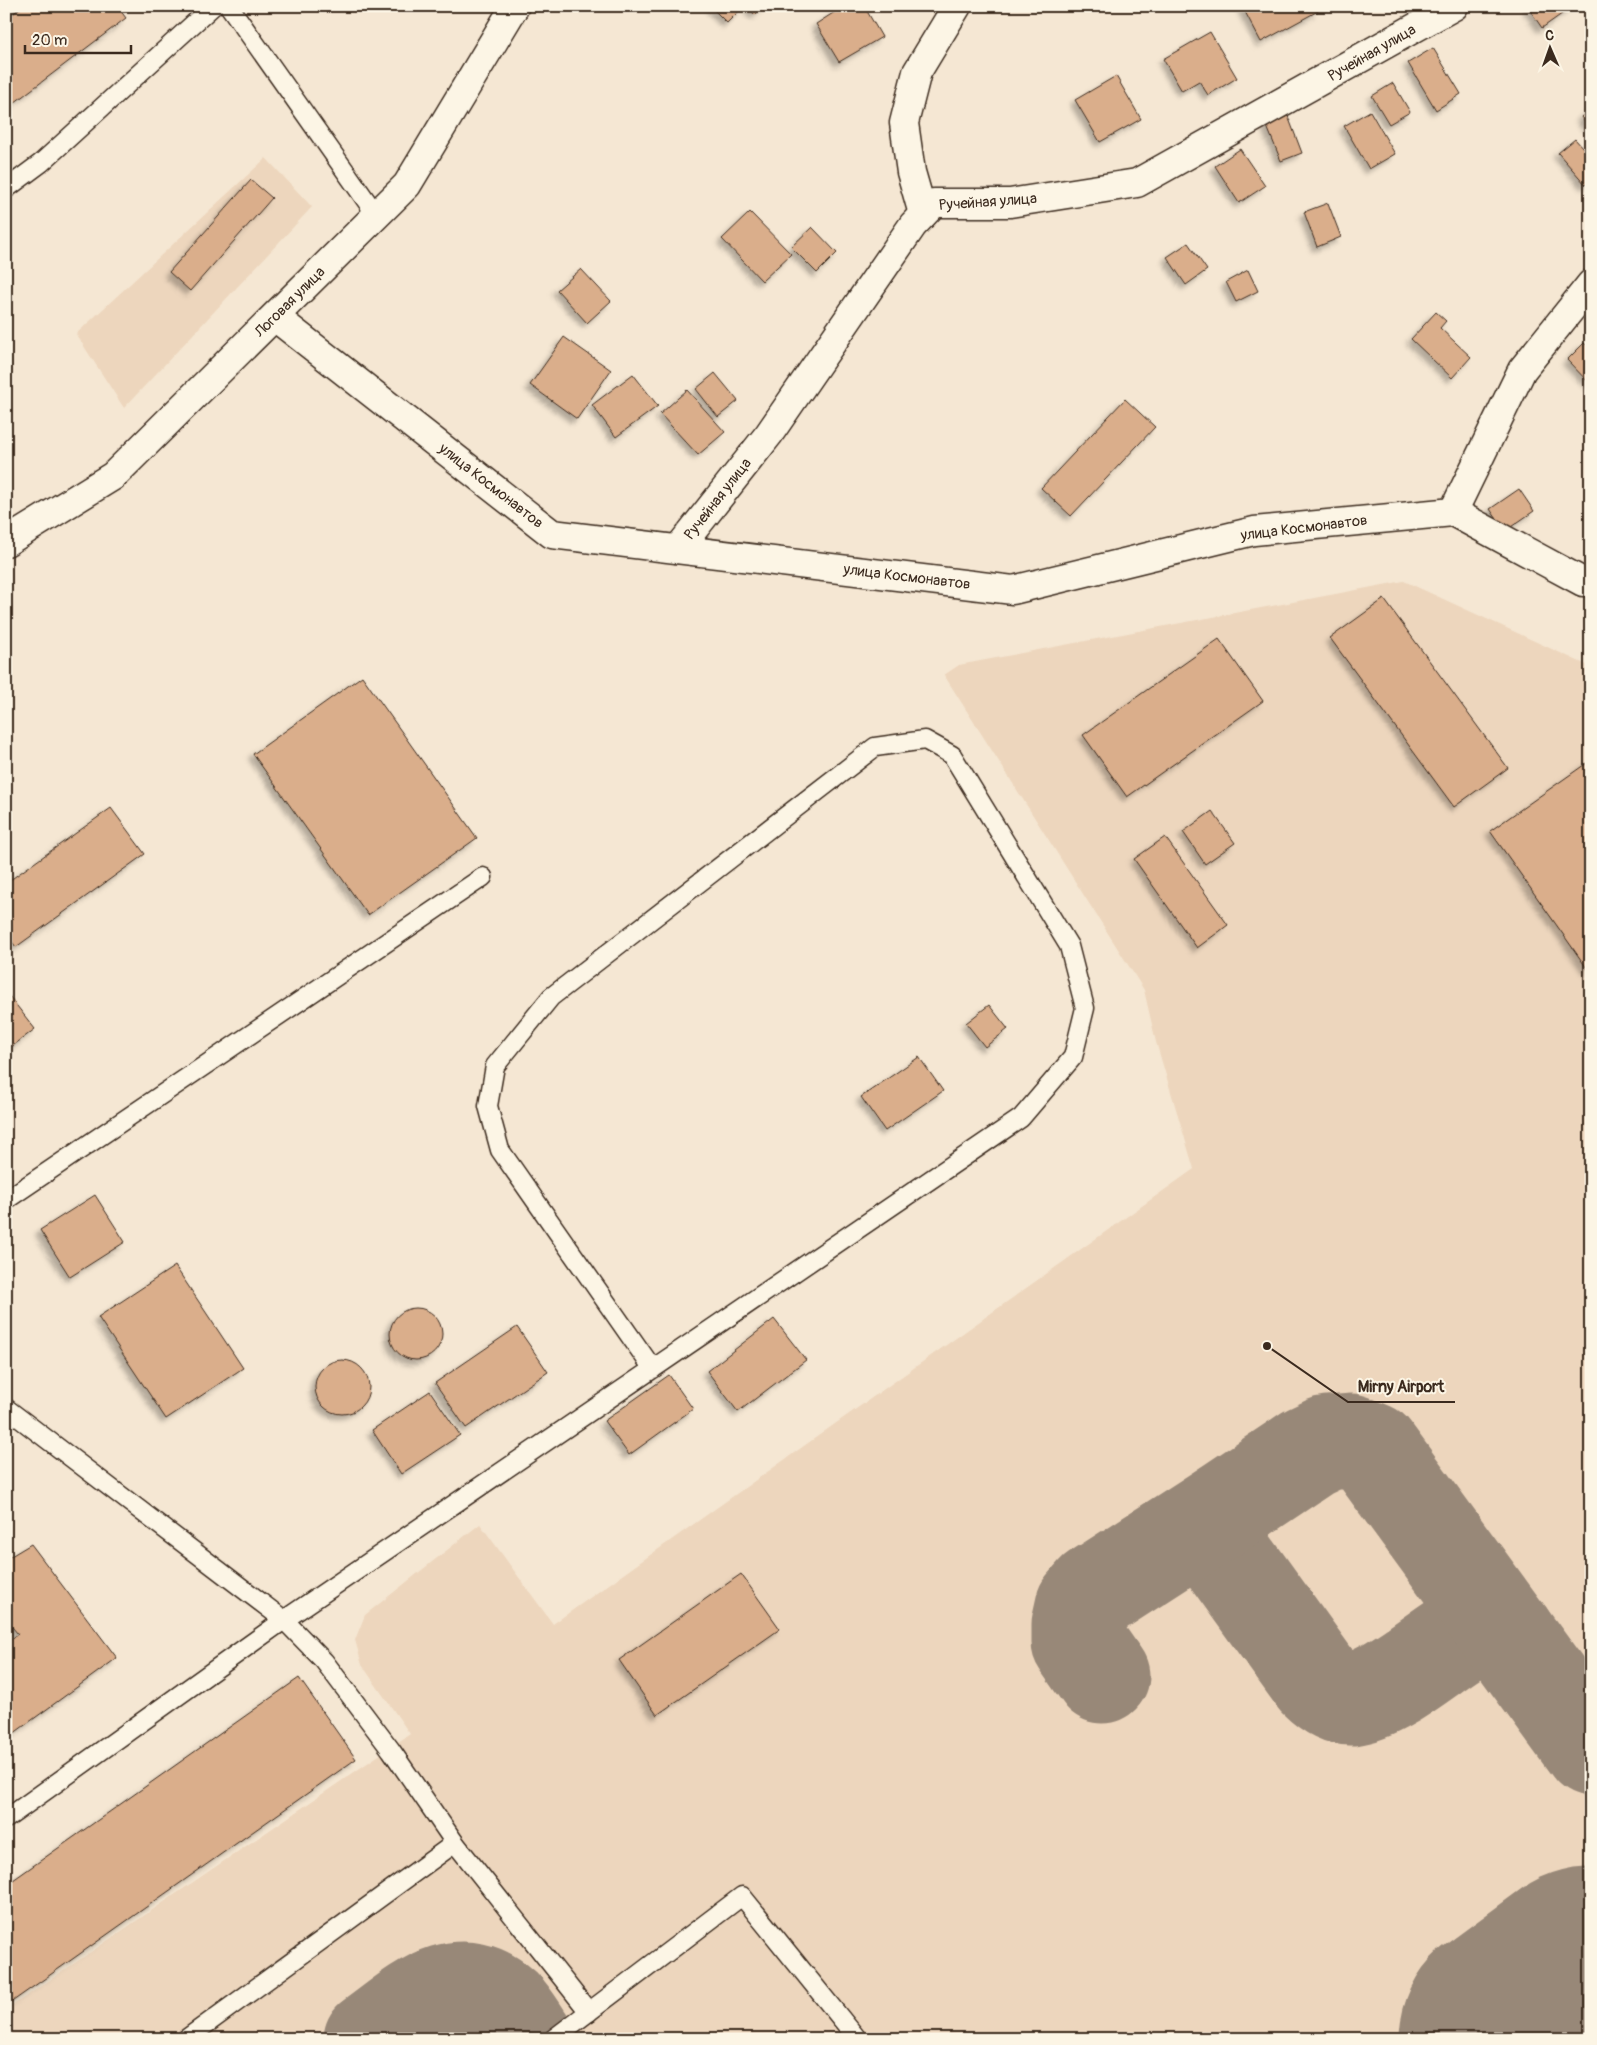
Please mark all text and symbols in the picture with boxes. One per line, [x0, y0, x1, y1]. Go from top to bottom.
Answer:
street label: Ручейная улица [1325, 20, 1419, 86]
scale bar [25, 22, 131, 54]
north arrow [1524, 22, 1574, 72]
text: С [1545, 27, 1555, 44]
text: 20 m [32, 31, 67, 50]
street label: Ручейная улица [938, 189, 1038, 215]
street label: Логовая улица [250, 263, 329, 342]
street label: улица Космонавтов [434, 439, 547, 533]
street label: Ручейная улица [680, 454, 756, 544]
street label: улица Космонавтов [1239, 511, 1369, 545]
street label: улица Космонавтов [842, 560, 972, 594]
callout: Mirny Airport [1348, 1371, 1455, 1402]
text: Mirny Airport [1358, 1377, 1445, 1397]

